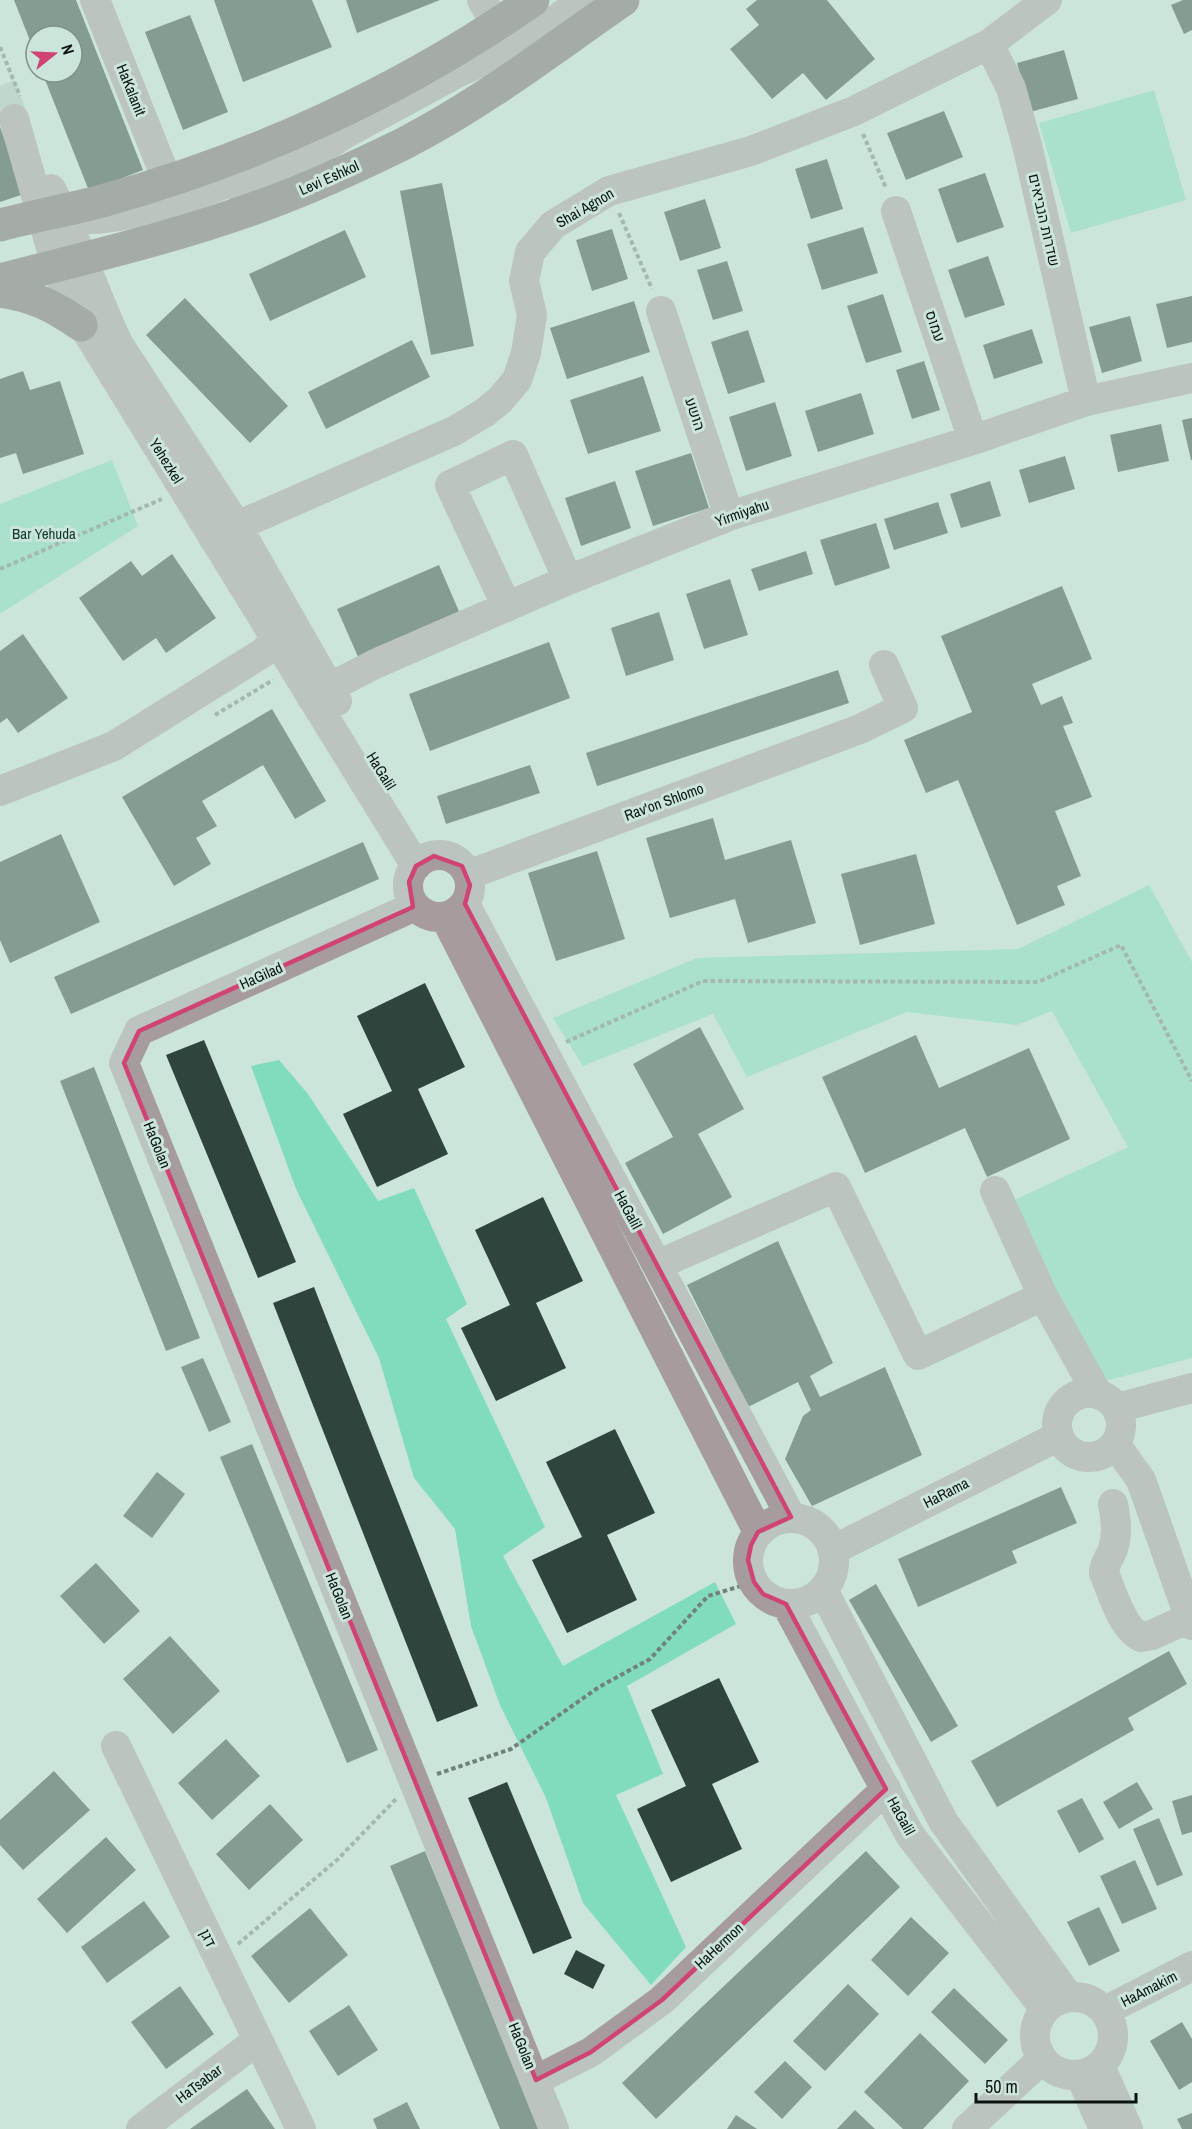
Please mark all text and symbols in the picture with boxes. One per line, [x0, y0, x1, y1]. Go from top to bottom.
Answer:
north arrow [24, 24, 84, 84]
text: N [56, 41, 80, 57]
street label: HaKalanit [112, 61, 152, 119]
street label: Levi Eshkol [295, 155, 362, 200]
street label: שדרות הנביאים [1024, 171, 1065, 268]
street label: Shai Agnon [552, 183, 618, 233]
street label: עמוס [920, 307, 951, 344]
street label: הושע [680, 395, 711, 433]
street label: Yehezkel [144, 434, 188, 487]
street label: Yirmiyahu [712, 494, 772, 532]
park label: Bar Yehuda [12, 523, 76, 544]
street label: HaGalil [362, 748, 401, 794]
street label: Rav'on Shlomo [621, 777, 707, 826]
street label: HaGilad [236, 957, 286, 994]
street label: HaGolan [139, 1118, 176, 1171]
street label: HaGalil [610, 1187, 647, 1233]
street label: HaRama [919, 1472, 972, 1513]
street label: HaGolan [321, 1569, 358, 1622]
street label: HaGalil [882, 1793, 921, 1839]
street label: HaHermon [690, 1918, 748, 1974]
street label: דגן [195, 1925, 222, 1951]
street label: HaAmakim [1117, 1965, 1181, 2012]
street label: HaGolan [504, 2019, 541, 2072]
street label: HaTsabar [171, 2059, 226, 2108]
scale bar [976, 2066, 1136, 2104]
text: 50 m [985, 2074, 1018, 2099]

